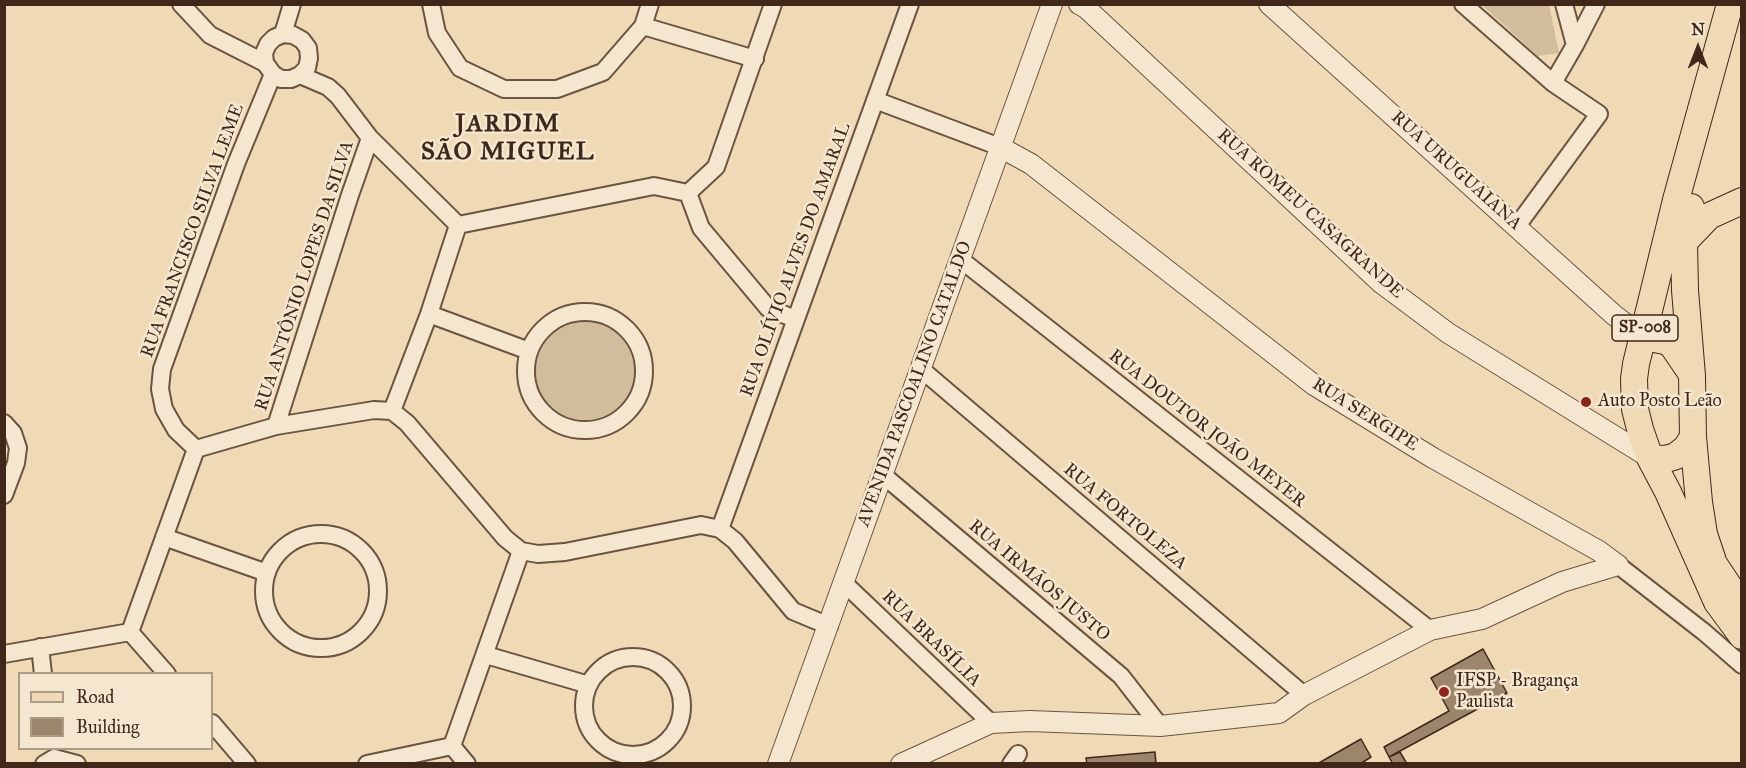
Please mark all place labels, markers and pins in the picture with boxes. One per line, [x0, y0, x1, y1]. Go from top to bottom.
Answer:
place label: Auto Posto Leão [1598, 391, 1722, 413]
marker: Auto Posto Leão [1579, 395, 1593, 409]
place label: IFSP - Bragança Paulista [1456, 671, 1578, 714]
marker: IFSP - Bragança Paulista [1437, 685, 1451, 699]

